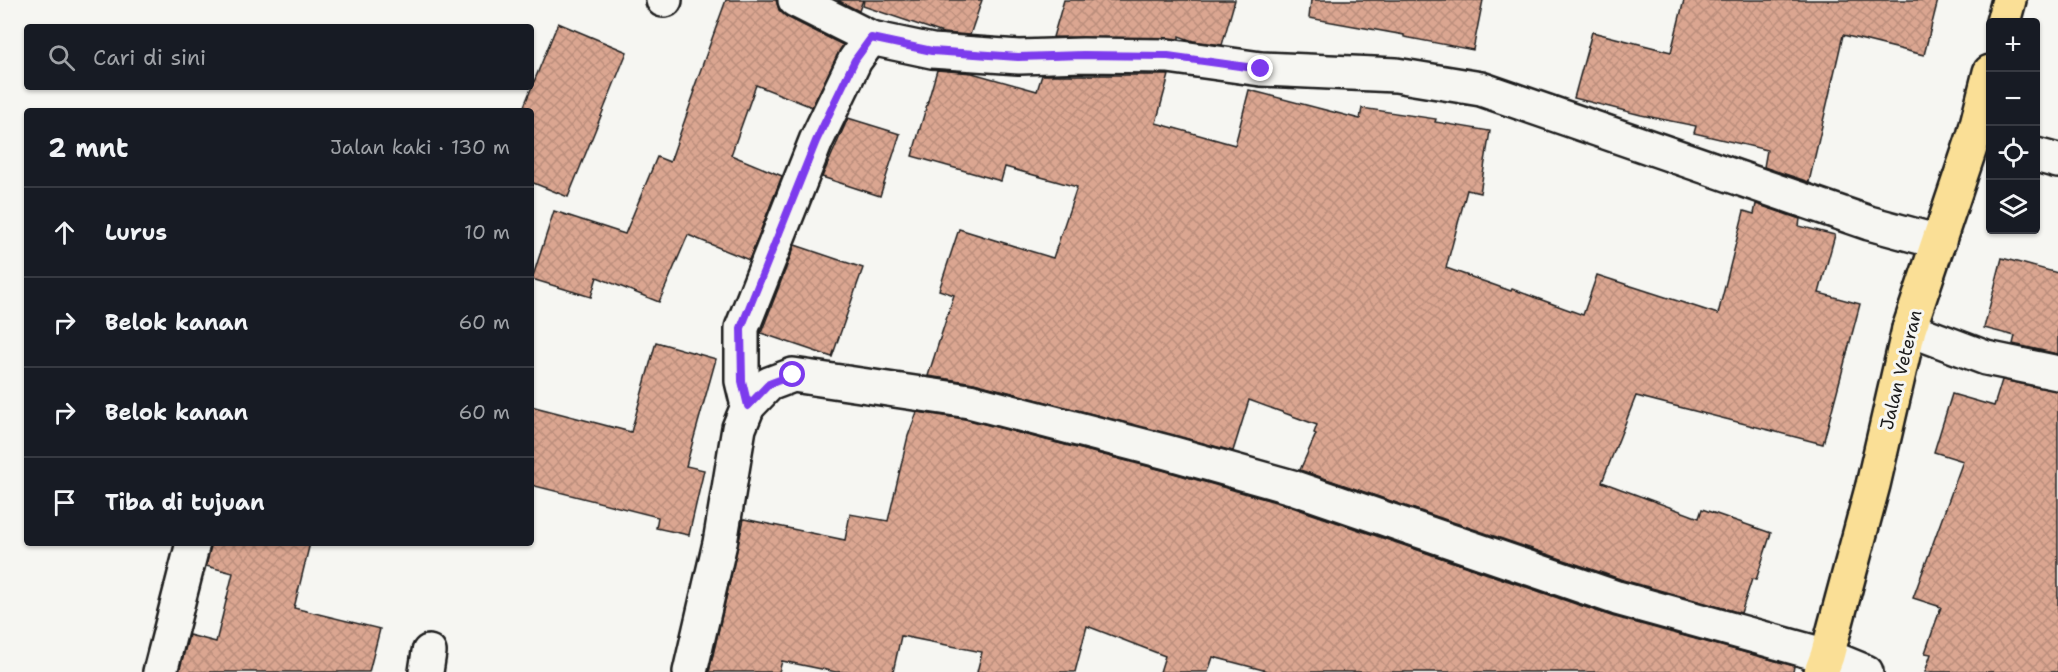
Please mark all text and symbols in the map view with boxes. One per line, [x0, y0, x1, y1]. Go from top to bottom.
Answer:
map controls [1986, 18, 2040, 234]
button: + [1986, 18, 2040, 72]
search box [24, 24, 534, 90]
icon: search [45, 41, 78, 74]
text: Cari di sini [93, 43, 206, 72]
route end [1247, 55, 1273, 81]
button: − [1986, 72, 2040, 126]
button: locate [1986, 126, 2040, 180]
text: 2 mnt [48, 130, 128, 165]
text: Jalan kaki · 130 m [330, 134, 510, 160]
button: layers [1986, 180, 2040, 234]
icon: ahead [48, 216, 81, 249]
text: Lurus [105, 218, 167, 247]
text: 10 m [464, 219, 510, 245]
icon: right [48, 306, 81, 339]
street label: Jalan Veteran [1874, 307, 1928, 433]
text: Belok kanan [105, 308, 248, 337]
text: 60 m [458, 309, 510, 335]
route start [779, 361, 805, 387]
icon: right [48, 396, 81, 429]
text: Belok kanan [105, 398, 248, 427]
text: 60 m [458, 399, 510, 425]
icon: arrive [48, 486, 81, 519]
text: Tiba di tujuan [105, 488, 265, 517]

